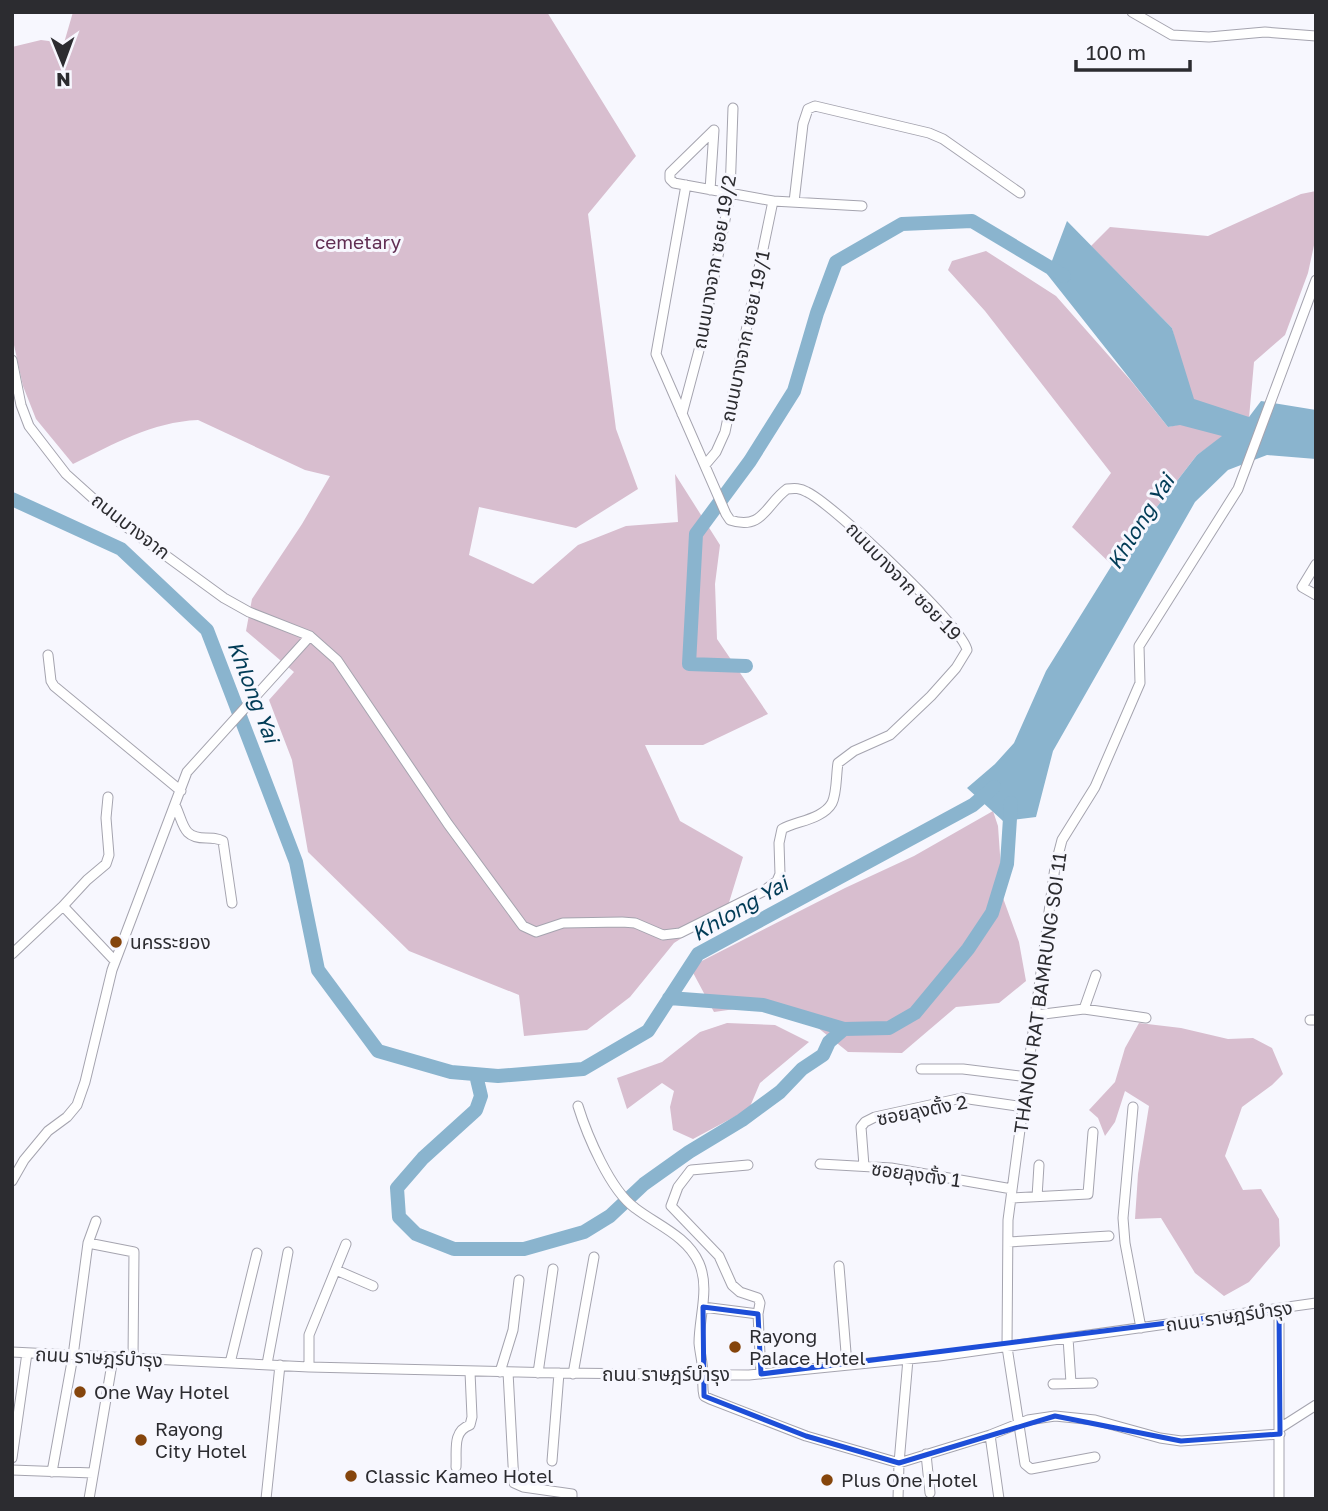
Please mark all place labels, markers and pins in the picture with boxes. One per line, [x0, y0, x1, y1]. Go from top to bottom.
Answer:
place label: นครระยอง [130, 930, 211, 953]
marker: นครระยอง [108, 934, 124, 950]
place label: Rayong Palace Hotel [749, 1324, 865, 1369]
marker: Rayong Palace Hotel [727, 1339, 743, 1355]
place label: One Way Hotel [94, 1380, 229, 1403]
marker: One Way Hotel [72, 1384, 88, 1400]
place label: Rayong City Hotel [155, 1417, 247, 1462]
marker: Rayong City Hotel [133, 1432, 149, 1448]
place label: Classic Kameo Hotel [365, 1464, 553, 1487]
marker: Classic Kameo Hotel [343, 1468, 359, 1484]
place label: Plus One Hotel [841, 1468, 978, 1491]
marker: Plus One Hotel [819, 1472, 835, 1488]

